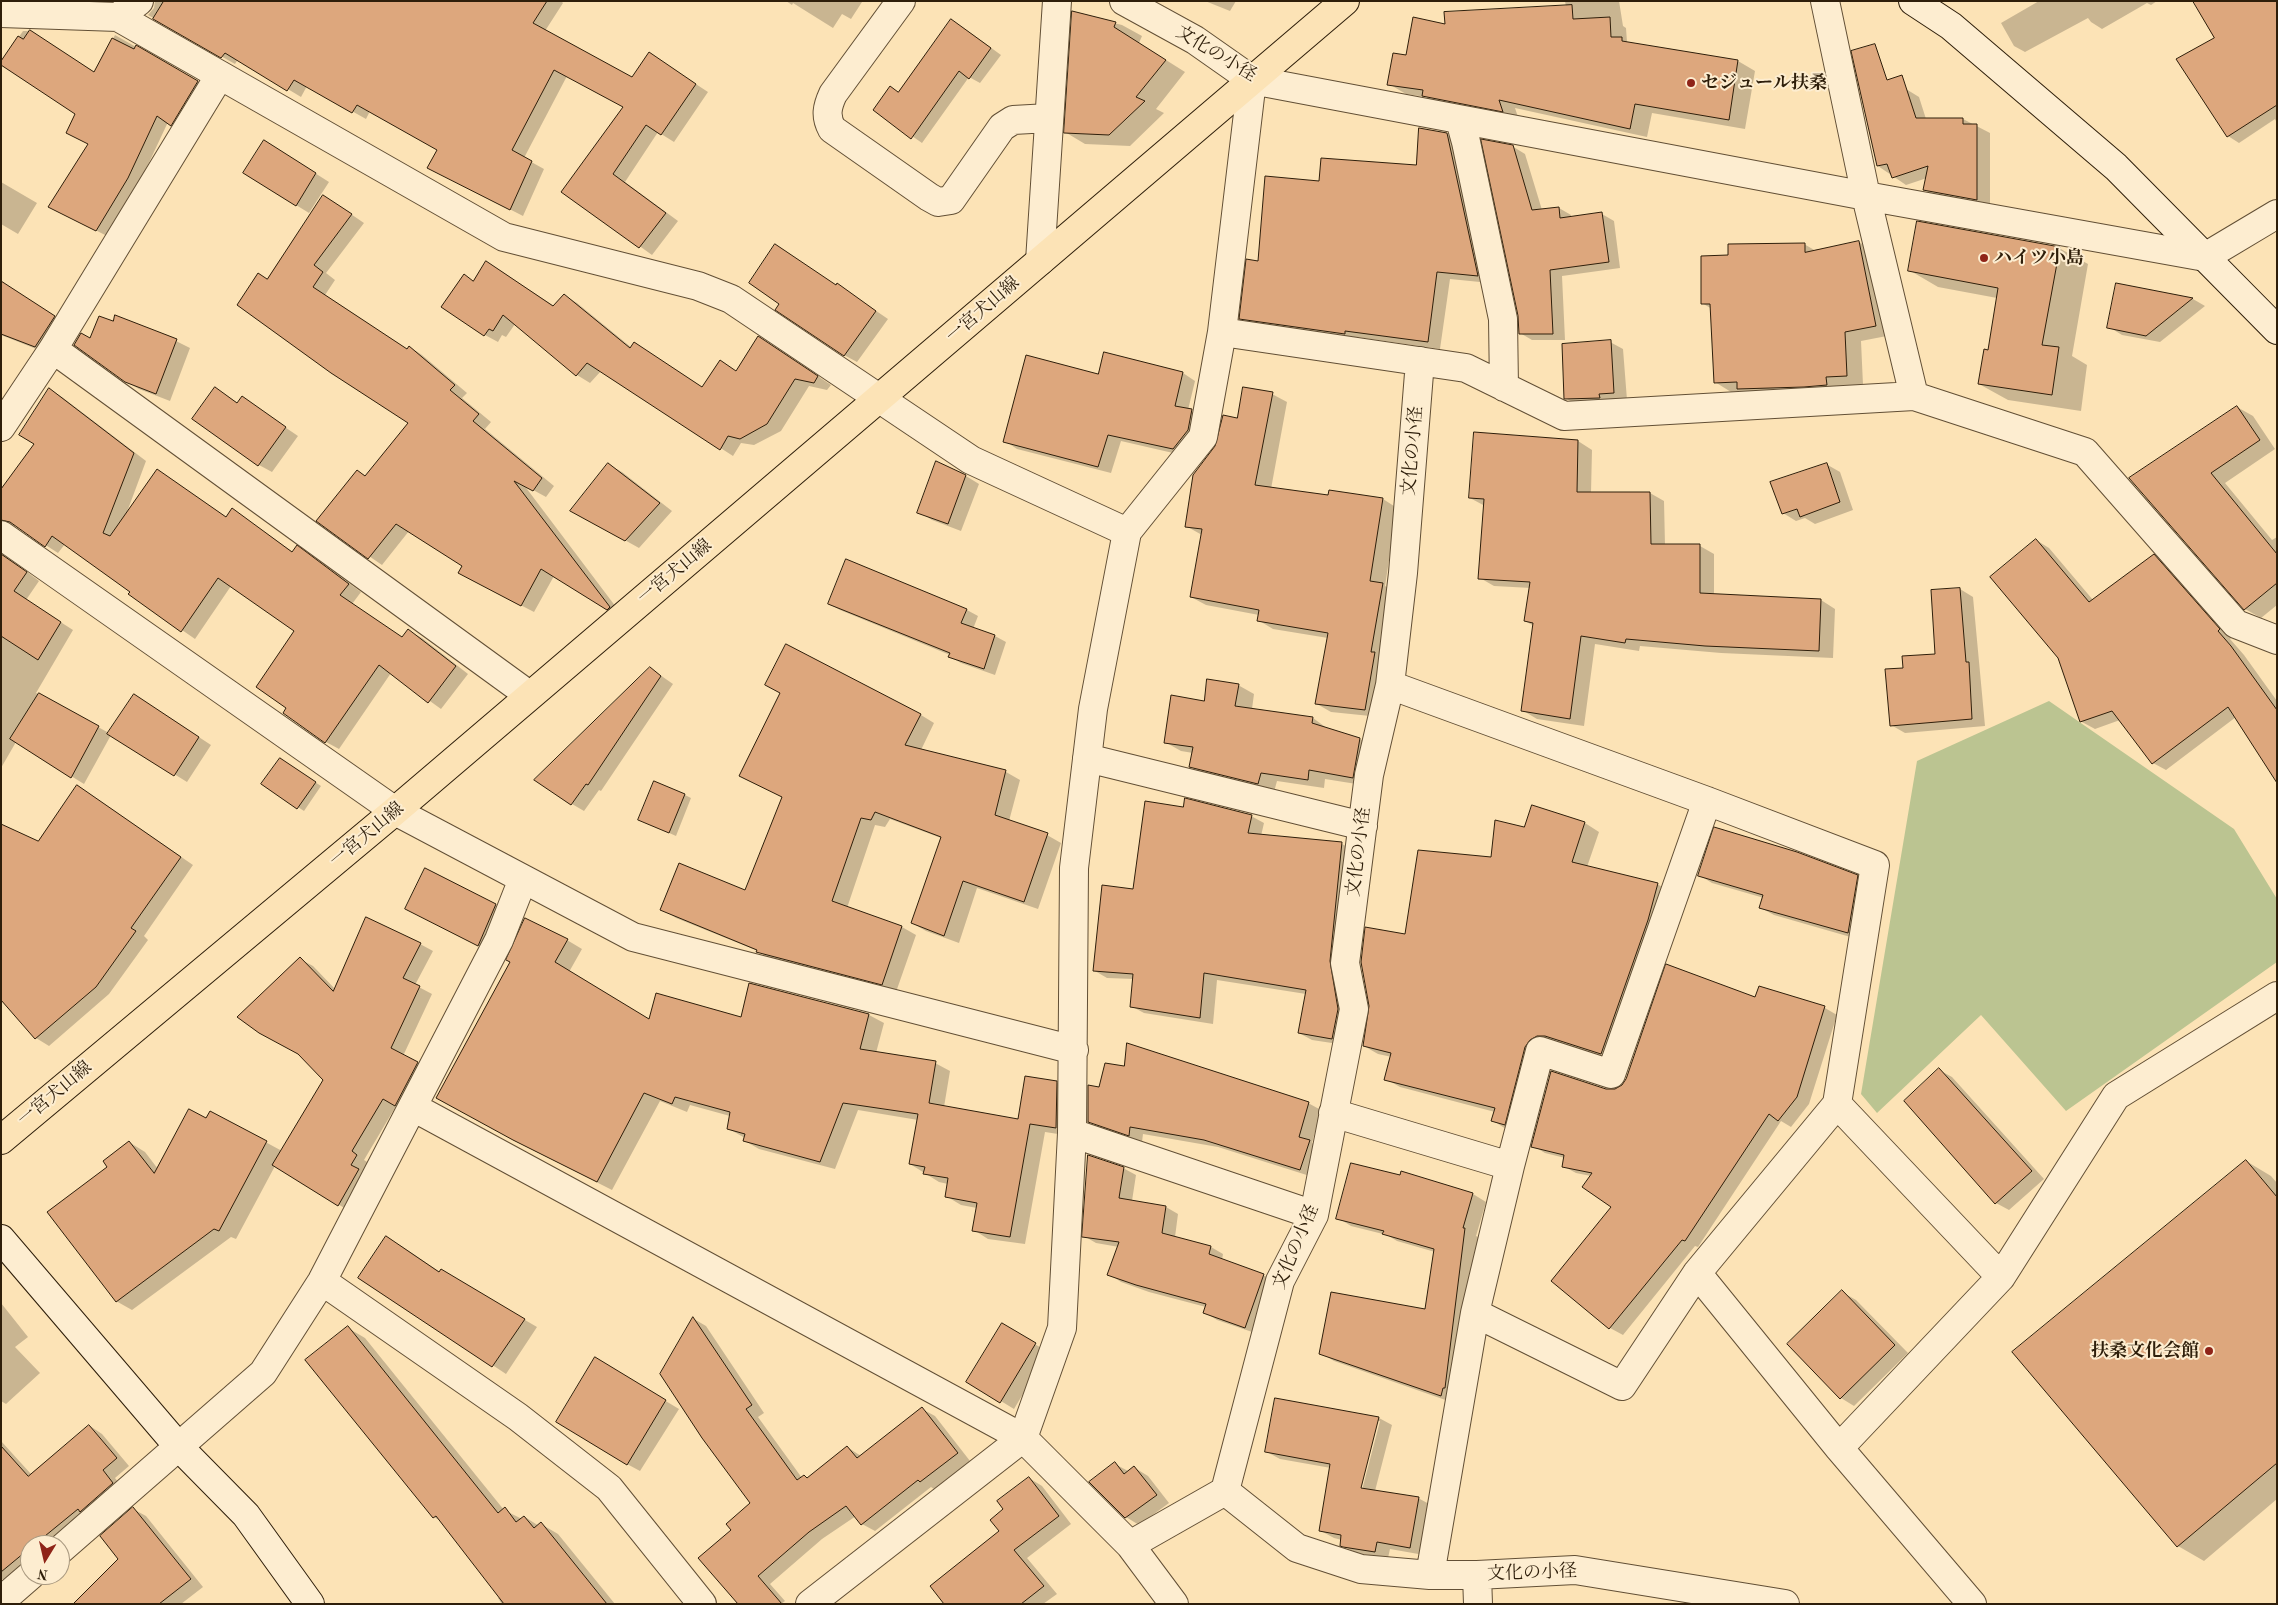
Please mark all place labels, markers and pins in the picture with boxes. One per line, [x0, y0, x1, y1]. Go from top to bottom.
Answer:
place label: セジュール扶桑 [1701, 72, 1827, 94]
marker: セジュール扶桑 [1685, 77, 1697, 89]
place label: ハイツ小島 [1994, 247, 2084, 269]
marker: ハイツ小島 [1978, 252, 1990, 264]
place label: 扶桑文化会館 [2091, 1340, 2199, 1362]
marker: 扶桑文化会館 [2203, 1345, 2215, 1357]

